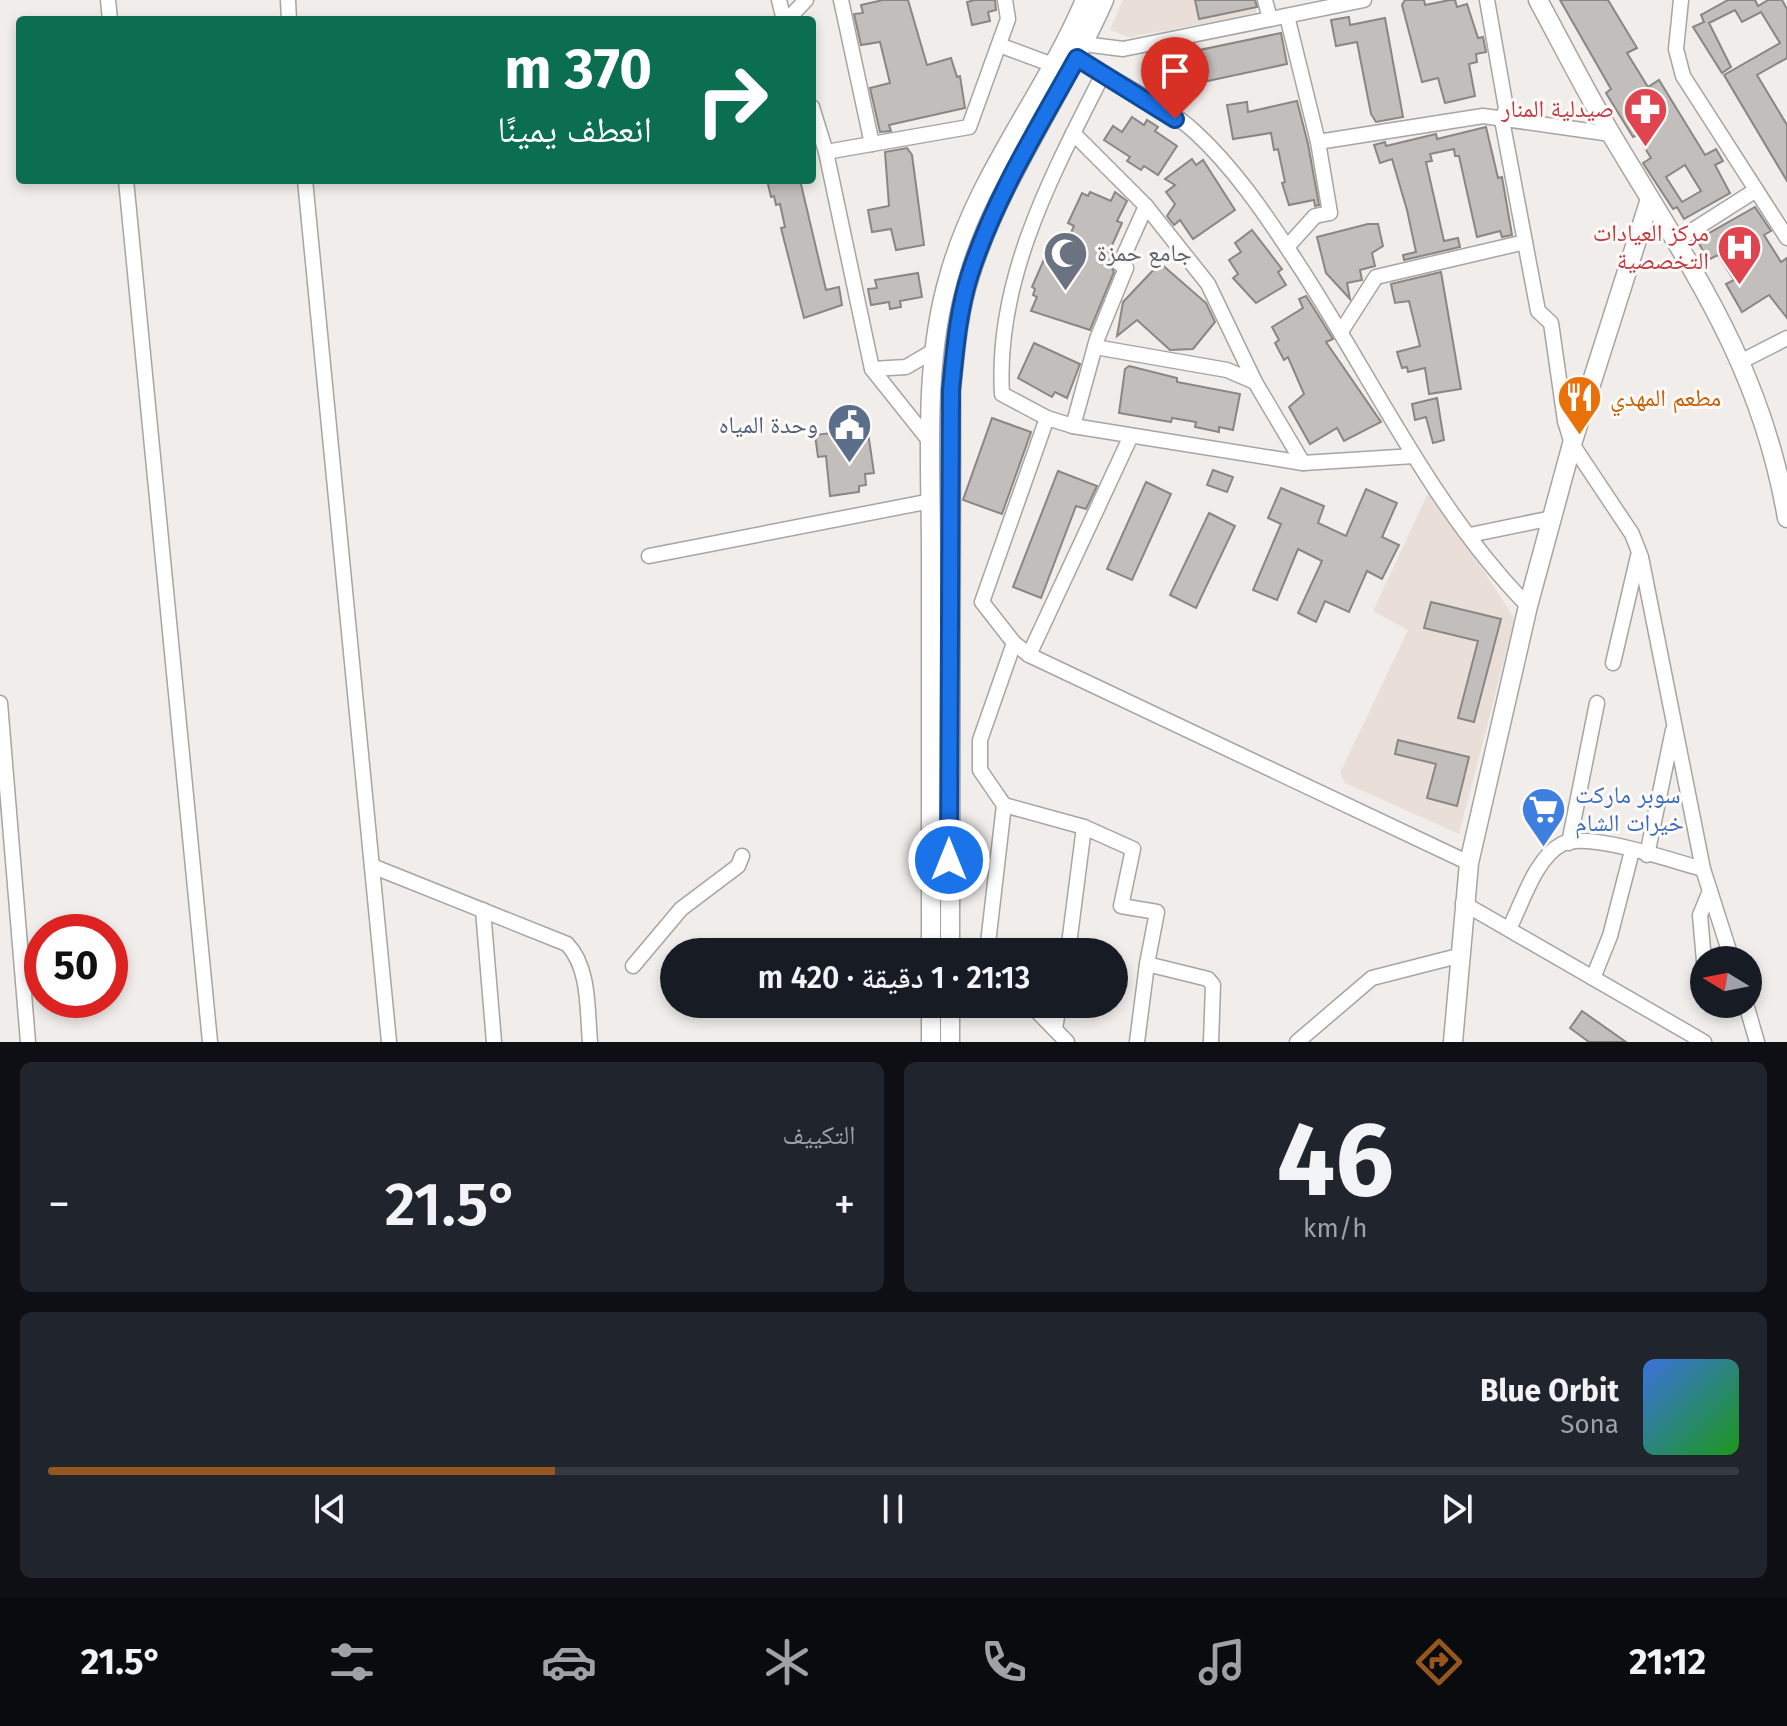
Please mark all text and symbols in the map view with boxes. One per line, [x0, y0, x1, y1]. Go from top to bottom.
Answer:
text: 370 m [504, 36, 652, 103]
pin [1141, 37, 1209, 119]
icon: right [680, 48, 784, 152]
icon: arrive [1153, 49, 1197, 93]
pharmacy icon: صيدلية المنار [1621, 85, 1669, 148]
place label: صيدلية المنار [1500, 95, 1614, 123]
text: انعطف يمينًا [497, 108, 652, 152]
place label: مركز العيادات التخصصية [1593, 219, 1709, 275]
hospital icon: مركز العيادات التخصصية [1716, 223, 1764, 286]
mosque icon: جامع حمزة [1042, 229, 1090, 292]
place label: جامع حمزة [1097, 239, 1192, 268]
restaurant icon: مطعم المهدي [1555, 374, 1603, 437]
place label: مطعم المهدي [1610, 384, 1721, 417]
public building icon: وحدة المياه [825, 401, 873, 464]
place label: وحدة المياه [719, 411, 818, 439]
place label: سوبر ماركت خيرات الشام [1575, 781, 1684, 839]
supermarket icon: سوبر ماركت خيرات الشام [1520, 785, 1568, 848]
position arrow [907, 818, 991, 902]
speed limit sign: 50 [24, 914, 128, 1018]
north arrow [1690, 946, 1762, 1018]
map controls [1690, 946, 1762, 1018]
text: 21:13 · 1 دقيقة · 420 m [758, 960, 1030, 996]
text: 46 [1277, 1098, 1394, 1223]
text: التكييف [783, 1120, 856, 1151]
text: 21.5° [385, 1169, 519, 1241]
text: − [48, 1178, 70, 1231]
text: + [834, 1178, 855, 1231]
text: km/h [1303, 1213, 1367, 1244]
text: Blue Orbit [1480, 1373, 1619, 1409]
text: Sona [1560, 1409, 1619, 1440]
icon: previous [308, 1487, 352, 1531]
icon: pause [871, 1487, 915, 1531]
icon: next [1435, 1487, 1479, 1531]
icon: filters [324, 1634, 380, 1690]
icon: car [541, 1634, 597, 1690]
icon: climate [759, 1634, 815, 1690]
icon: phone [976, 1634, 1032, 1690]
icon: music [1194, 1634, 1250, 1690]
icon: directions [1411, 1634, 1467, 1690]
text: 21.5° [81, 1640, 162, 1684]
text: 21:12 [1629, 1640, 1706, 1684]

